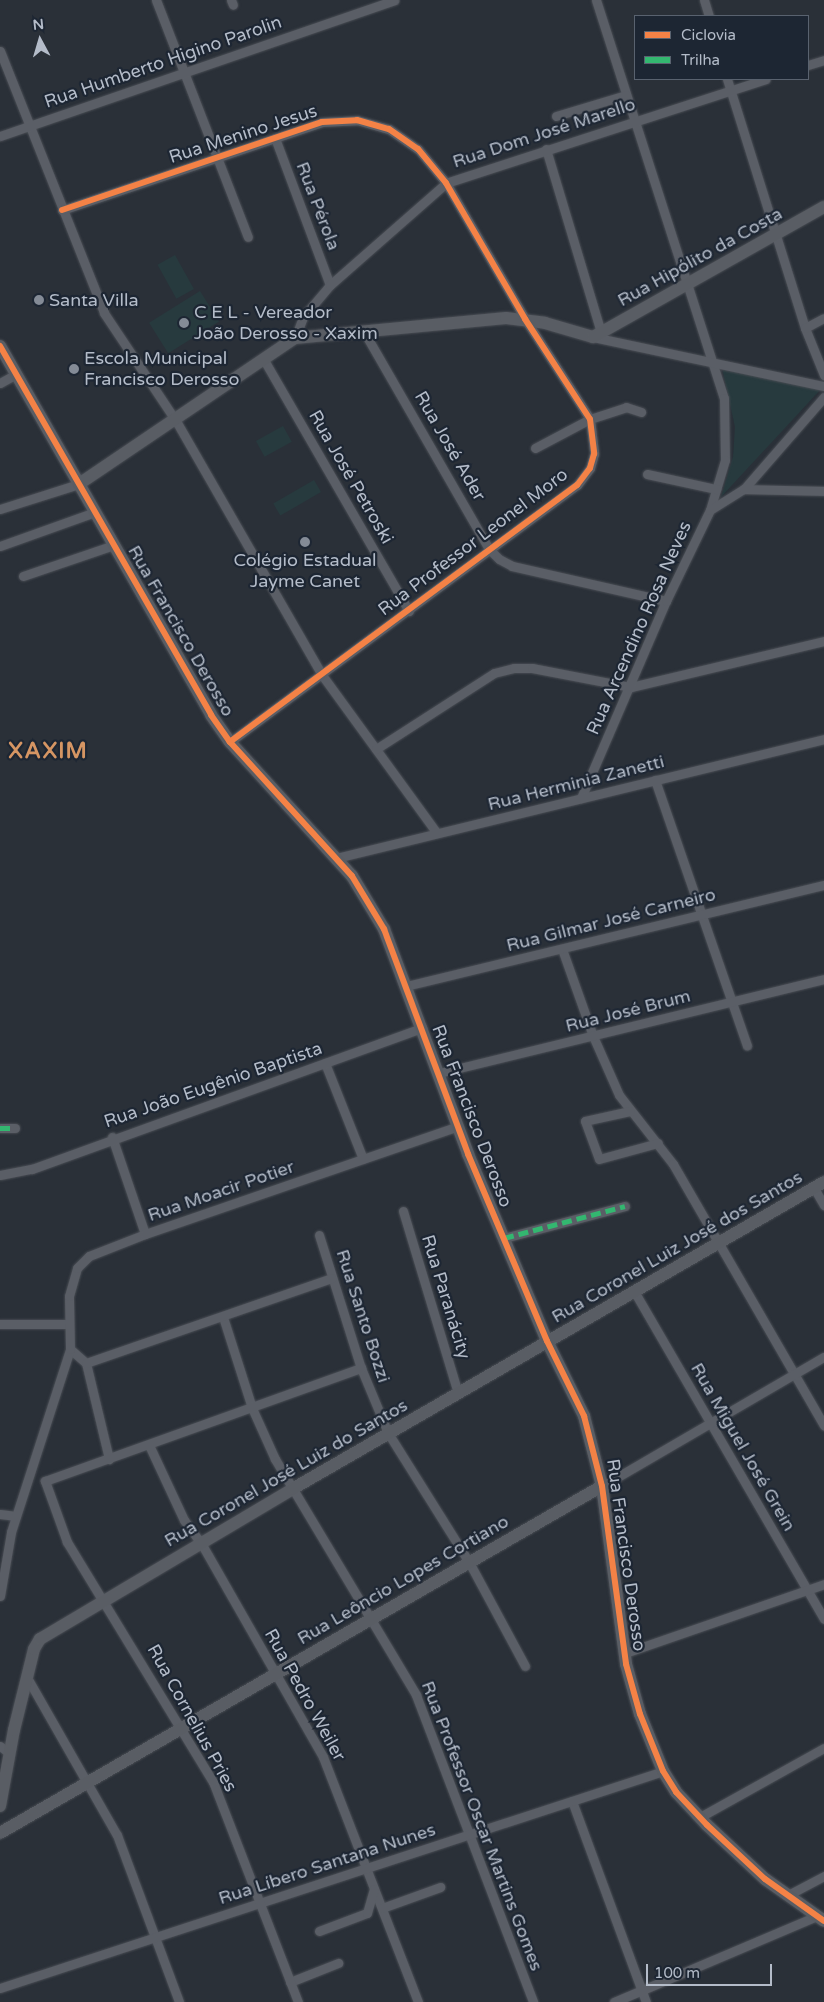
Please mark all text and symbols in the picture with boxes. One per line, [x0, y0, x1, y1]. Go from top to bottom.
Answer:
street label: Rua Humberto Higino Parolin [41, 11, 285, 113]
north arrow [15, 15, 65, 65]
legend [634, 15, 809, 80]
text: N [32, 16, 45, 34]
text: Ciclovia [681, 26, 736, 44]
text: Trilha [681, 51, 720, 69]
street label: Rua Dom José Marello [450, 93, 638, 173]
street label: Rua Menino Jesus [166, 100, 320, 168]
street label: Rua Pérola [291, 159, 345, 253]
street label: Rua Hipólito da Costa [614, 203, 786, 311]
place label: Santa Villa [49, 289, 138, 311]
marker: Santa Villa [33, 294, 45, 306]
place label: C E L - Vereador João Derosso - Xaxim [194, 302, 378, 344]
marker: C E L - Vereador João Derosso - Xaxim [178, 317, 190, 329]
place label: Escola Municipal Francisco Derosso [84, 348, 239, 390]
marker: Escola Municipal Francisco Derosso [68, 363, 80, 375]
street label: Rua José Ader [410, 387, 490, 505]
street label: Rua José Petroski [304, 406, 398, 548]
street label: Rua Professor Leonel Moro [374, 464, 572, 620]
street label: Rua Arcendino Rosa Neves [582, 518, 696, 738]
marker: Colégio Estadual Jayme Canet [299, 536, 311, 548]
street label: Rua Francisco Derosso [123, 542, 239, 720]
place label: Colégio Estadual Jayme Canet [233, 550, 377, 592]
district label: XAXIM [8, 739, 88, 765]
street label: Rua Herminia Zanetti [485, 751, 667, 815]
street label: Rua Gilmar José Carneiro [504, 884, 718, 956]
street label: Rua José Brum [563, 985, 693, 1037]
street label: Rua Francisco Derosso [427, 1022, 517, 1210]
street label: Rua João Eugênio Baptista [101, 1037, 325, 1133]
street label: Rua Moacir Potier [145, 1156, 297, 1226]
street label: Rua Coronel Luiz José dos Santos [548, 1166, 806, 1328]
street label: Rua Paranácity [417, 1232, 475, 1362]
street label: Rua Santo Bozzi [331, 1247, 395, 1385]
street label: Rua Miguel José Grein [686, 1359, 800, 1535]
street label: Rua Coronel José Luiz do Santos [161, 1394, 411, 1552]
street label: Rua Francisco Derosso [602, 1457, 650, 1653]
street label: Rua Leôncio Lopes Cortiano [294, 1511, 512, 1649]
street label: Rua Pedro Weiler [260, 1625, 350, 1765]
street label: Rua Cornelius Pries [143, 1641, 241, 1795]
street label: Rua Professor Oscar Martins Gomes [417, 1678, 547, 1974]
street label: Rua Líbero Santana Nunes [216, 1819, 438, 1909]
scale bar [649, 1954, 775, 1986]
text: 100 m [654, 1964, 700, 1982]

